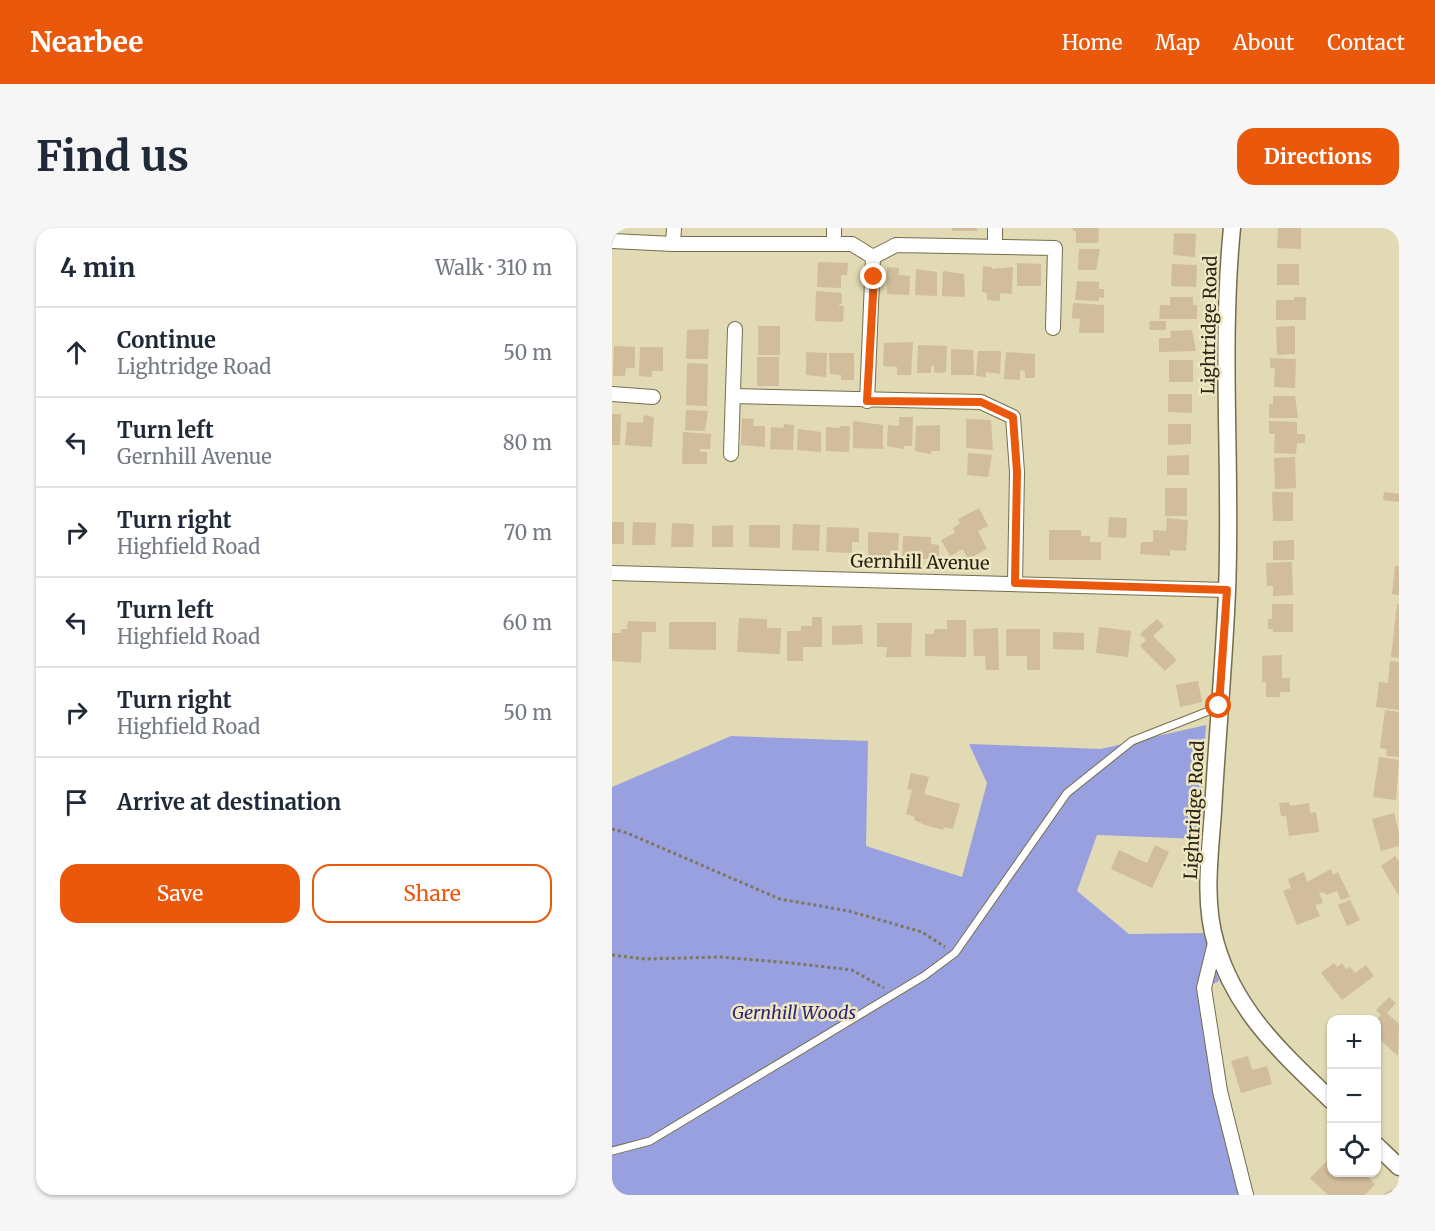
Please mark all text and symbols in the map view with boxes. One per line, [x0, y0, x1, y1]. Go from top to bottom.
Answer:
text: Nearbee [30, 24, 143, 60]
text: Home [1062, 29, 1122, 56]
text: Map [1155, 29, 1200, 56]
text: About [1233, 29, 1294, 56]
text: Contact [1327, 29, 1405, 56]
button: Directions [1237, 128, 1399, 185]
text: Find us [36, 130, 189, 182]
text: 4 min [60, 251, 135, 284]
text: Walk · 310 m [435, 255, 552, 280]
street label: Lightridge Road [1196, 255, 1222, 395]
route end [860, 263, 886, 289]
text: Continue [117, 326, 216, 354]
icon: ahead [60, 336, 93, 369]
text: 50 m [503, 340, 552, 365]
text: Lightridge Road [117, 354, 271, 379]
text: Turn left [117, 416, 214, 444]
icon: left [60, 426, 93, 459]
text: 80 m [503, 430, 552, 455]
text: Gernhill Avenue [117, 444, 272, 469]
text: Turn right [117, 506, 231, 534]
icon: right [60, 516, 93, 549]
text: 70 m [504, 520, 552, 545]
text: Highfield Road [117, 534, 260, 559]
street label: Gernhill Avenue [850, 549, 990, 575]
text: Turn left [117, 596, 214, 624]
icon: left [60, 606, 93, 639]
text: 60 m [502, 610, 552, 635]
text: Highfield Road [117, 624, 260, 649]
text: Turn right [117, 686, 231, 714]
route start [1205, 692, 1231, 718]
icon: right [60, 696, 93, 729]
text: 50 m [503, 700, 552, 725]
text: Highfield Road [117, 714, 260, 739]
street label: Lightridge Road [1179, 740, 1209, 880]
icon: arrive [60, 786, 93, 819]
text: Arrive at destination [117, 788, 341, 816]
button: Save [60, 864, 300, 923]
button: Share [312, 864, 552, 923]
park label: Gernhill Woods [732, 1001, 856, 1024]
map controls [1327, 1015, 1381, 1177]
button: + [1327, 1015, 1381, 1069]
button: − [1327, 1069, 1381, 1123]
button: locate [1327, 1123, 1381, 1177]

